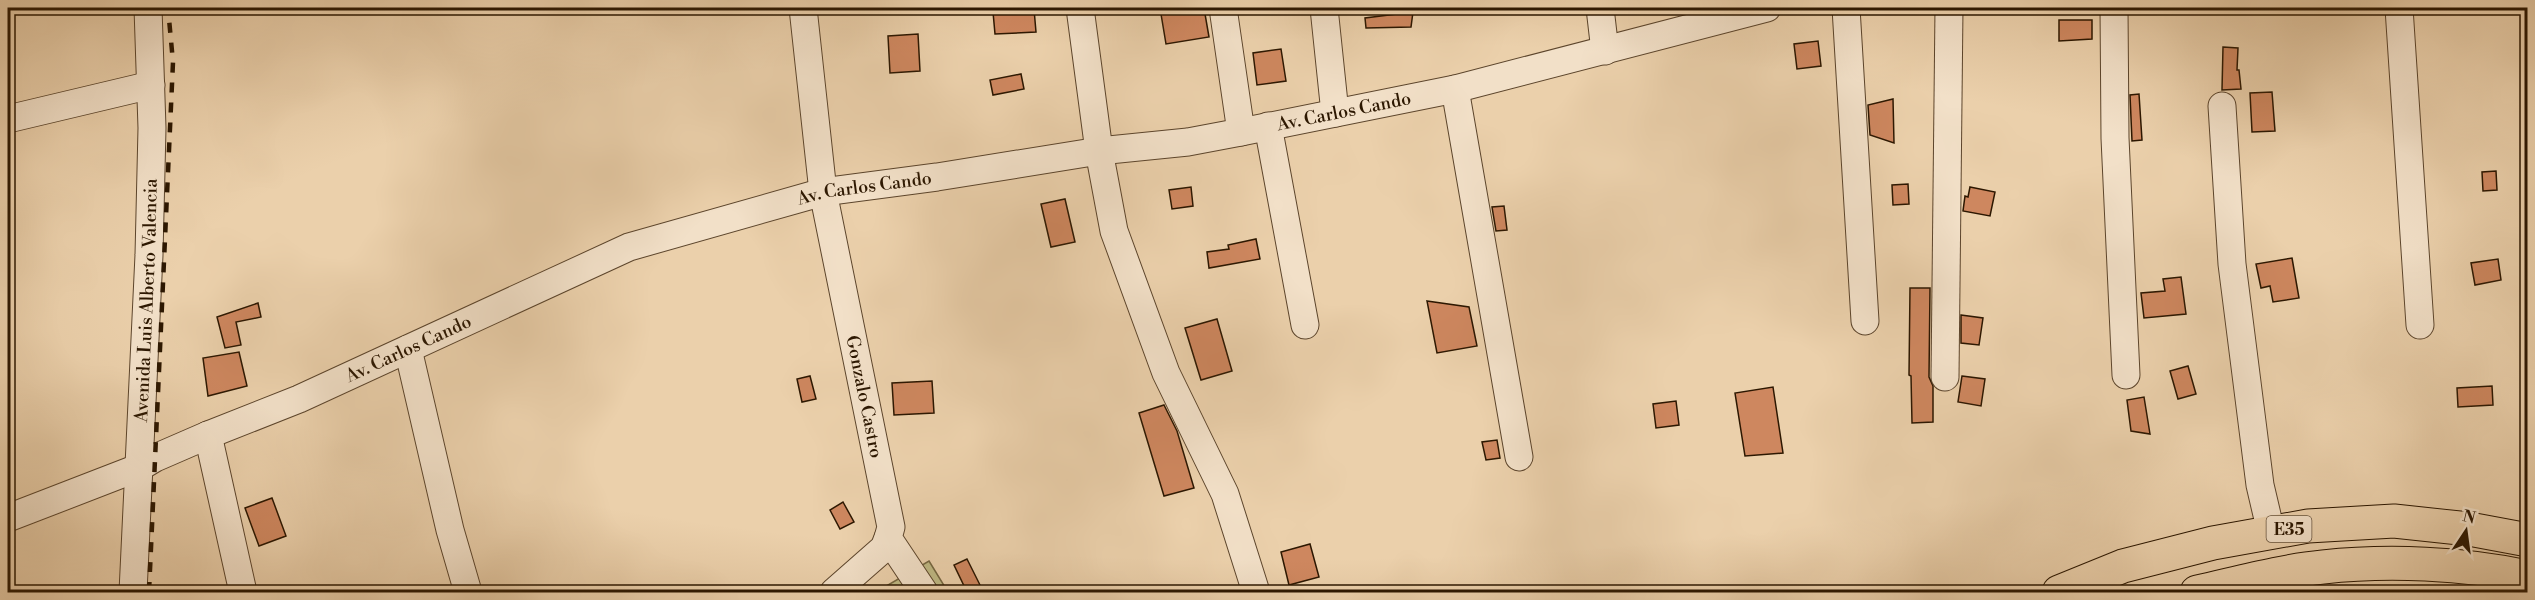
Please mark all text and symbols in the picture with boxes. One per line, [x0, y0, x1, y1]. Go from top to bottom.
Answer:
street label: Av. Carlos Cando [1274, 87, 1413, 137]
street label: Av. Carlos Cando [793, 167, 933, 211]
street label: Avenida Luis Alberto Valencia [130, 177, 163, 424]
street label: Av. Carlos Cando [341, 310, 475, 388]
street label: Gonzalo Castro [840, 333, 888, 460]
north arrow [2436, 501, 2496, 561]
text: N [2461, 506, 2478, 529]
road number: E35 [2266, 516, 2312, 542]

